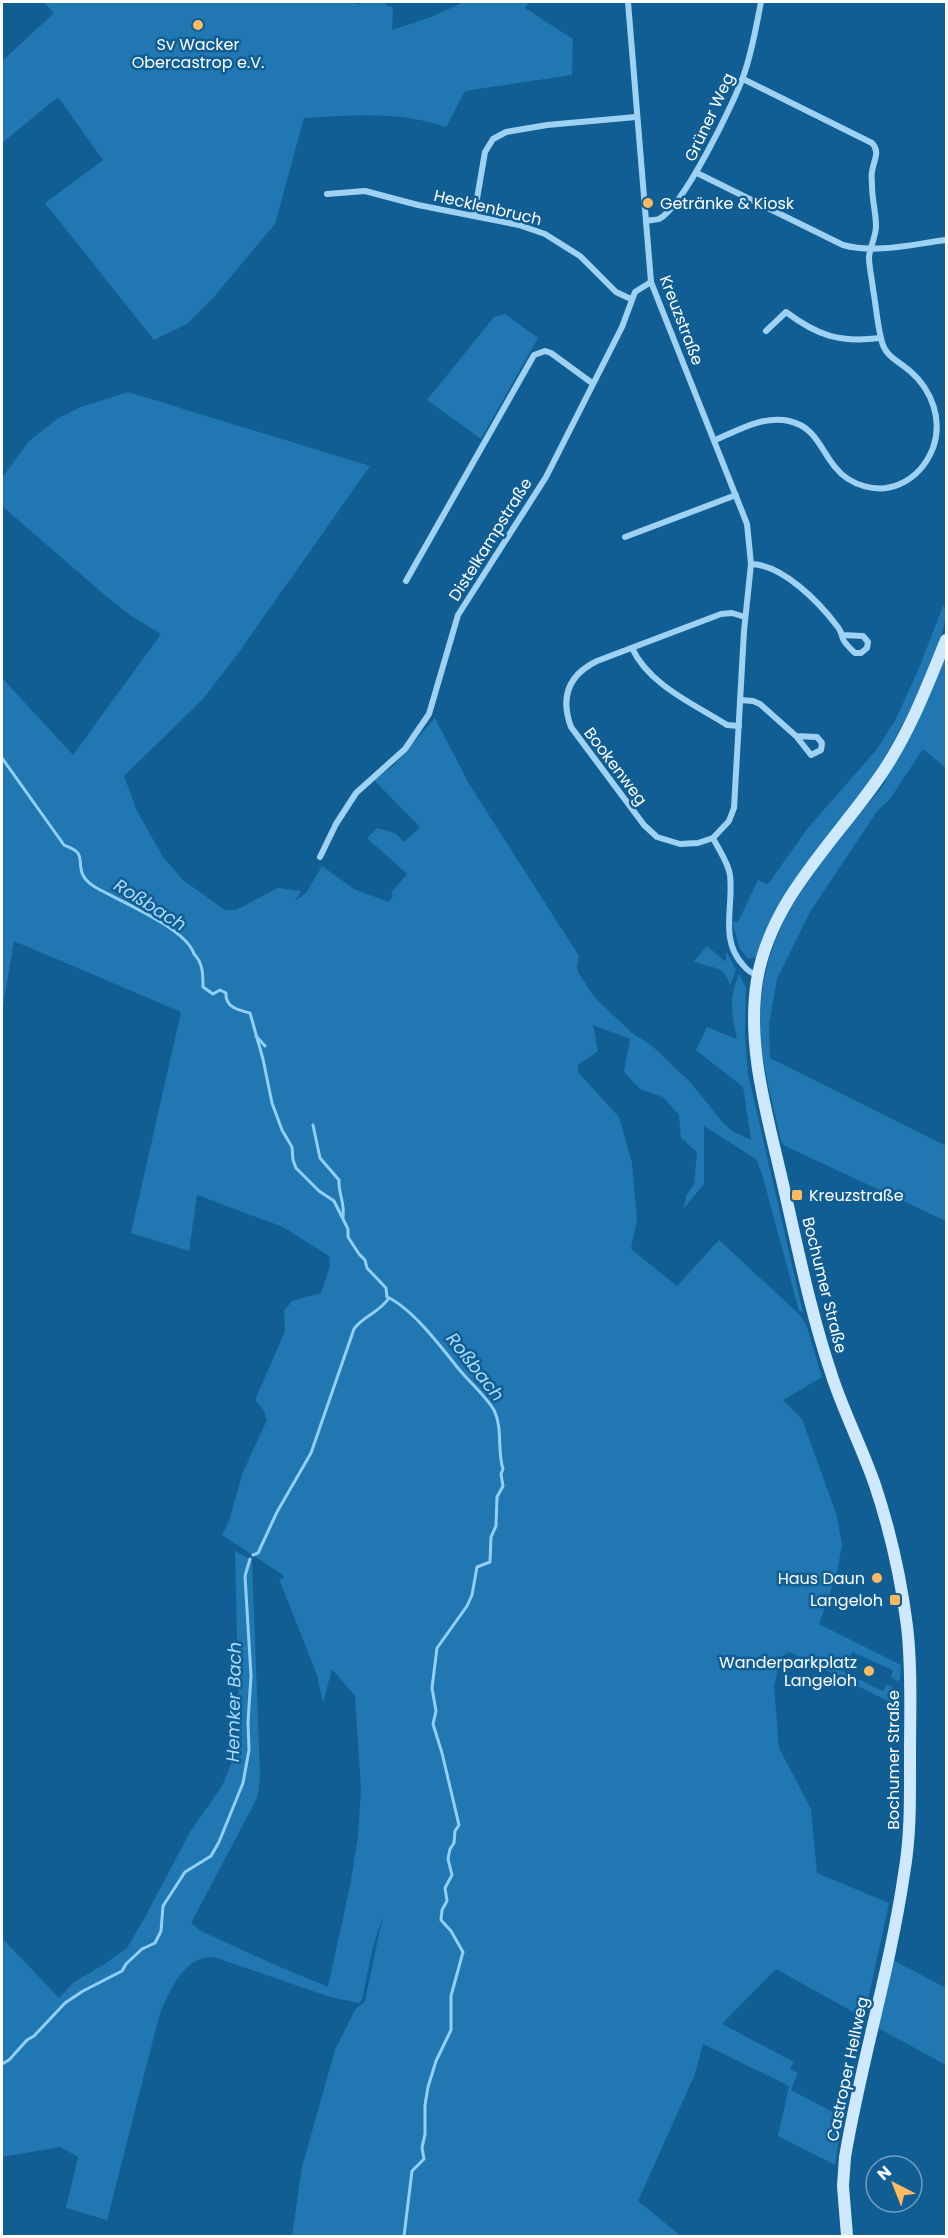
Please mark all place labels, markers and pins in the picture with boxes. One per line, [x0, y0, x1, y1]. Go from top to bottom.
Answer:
marker: Sv Wacker Obercastrop e.V. [191, 18, 205, 32]
place label: Sv Wacker Obercastrop e.V. [132, 33, 264, 74]
place label: Getränke & Kiosk [660, 192, 795, 215]
marker: Getränke & Kiosk [641, 196, 655, 210]
place label: Kreuzstraße [809, 1184, 904, 1207]
marker: Kreuzstraße [790, 1188, 804, 1202]
place label: Haus Daun [778, 1567, 865, 1590]
marker: Haus Daun [870, 1571, 884, 1585]
place label: Langeloh [810, 1589, 883, 1612]
marker: Langeloh [888, 1593, 902, 1607]
place label: Wanderparkplatz Langeloh [719, 1651, 857, 1692]
marker: Wanderparkplatz Langeloh [862, 1664, 876, 1678]

